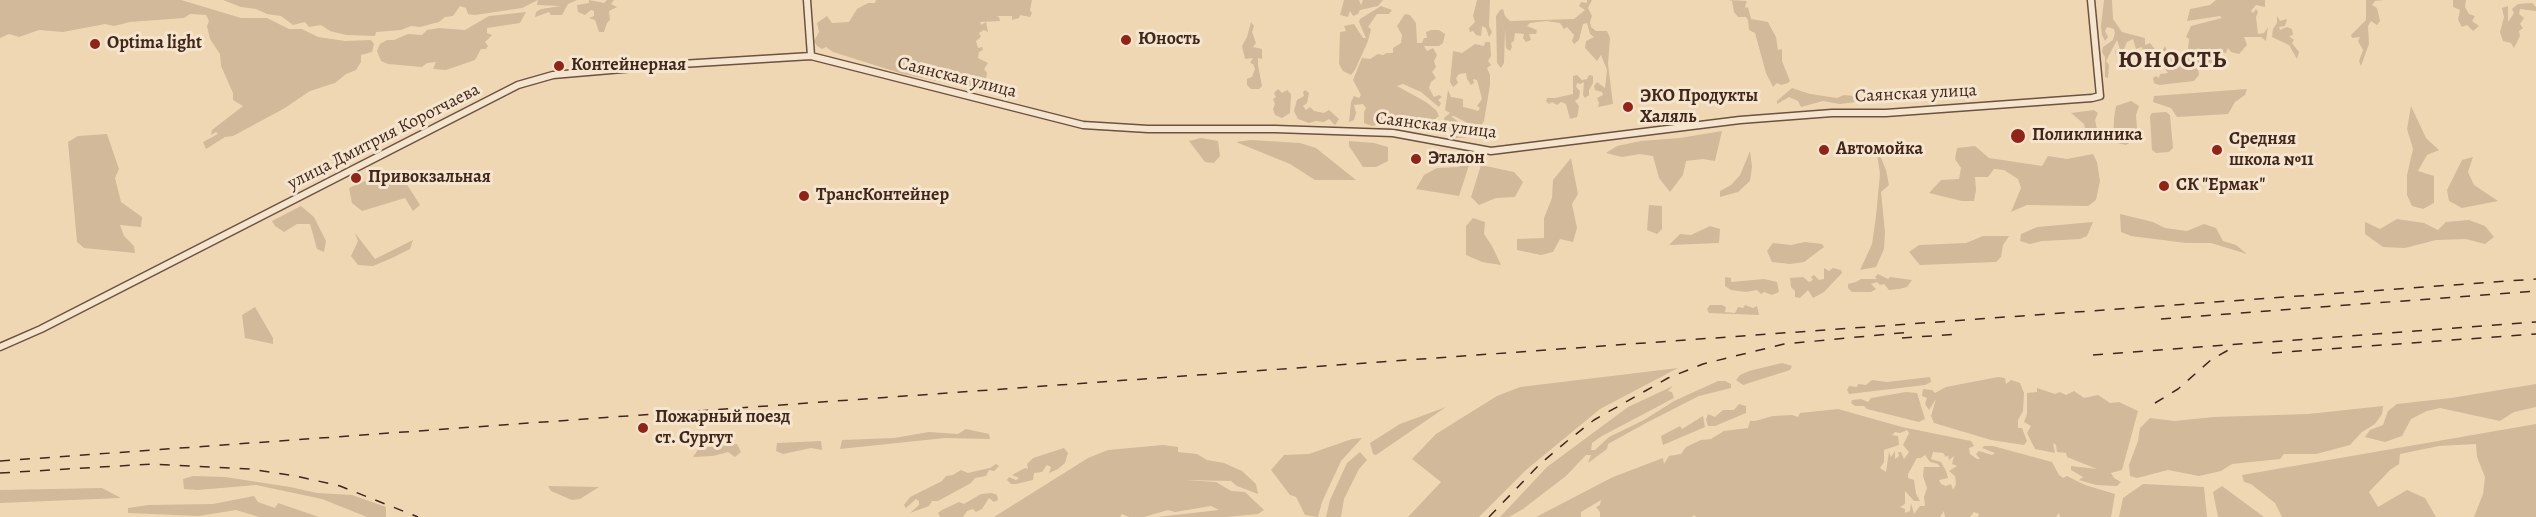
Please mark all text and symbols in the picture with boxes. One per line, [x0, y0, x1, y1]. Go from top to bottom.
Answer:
place label: Юность [1138, 29, 1200, 51]
place label: Optima light [107, 33, 202, 55]
marker: Юность [1119, 33, 1133, 47]
marker: Optima light [88, 37, 102, 51]
district label: ЮНОСТЬ [2118, 47, 2228, 75]
street label: Саянская улица [895, 53, 1019, 103]
place label: Контейнерная [571, 55, 686, 77]
marker: Контейнерная [552, 59, 566, 73]
street label: улица Дмитрия Коротчаева [284, 79, 484, 195]
street label: Саянская улица [1855, 80, 1977, 108]
place label: ЭКО Продукты Халяль [1640, 86, 1758, 128]
marker: ЭКО Продукты Халяль [1621, 100, 1635, 114]
street label: Саянская улица [1374, 108, 1498, 144]
place label: Поликлиника [2032, 125, 2143, 147]
marker: Поликлиника [2009, 127, 2027, 145]
place label: Средняя школа №11 [2229, 129, 2314, 172]
place label: Автомойка [1836, 139, 1923, 161]
marker: Автомойка [1817, 143, 1831, 157]
marker: Средняя школа №11 [2210, 143, 2224, 157]
place label: Эталон [1428, 148, 1485, 170]
marker: Эталон [1409, 152, 1423, 166]
place label: Привокзальная [368, 167, 491, 189]
marker: Привокзальная [349, 171, 363, 185]
place label: СК "Ермак" [2176, 175, 2265, 197]
marker: СК "Ермак" [2157, 179, 2171, 193]
place label: ТрансКонтейнер [816, 185, 949, 207]
marker: ТрансКонтейнер [797, 189, 811, 203]
place label: Пожарный поезд ст. Сургут [655, 407, 790, 450]
marker: Пожарный поезд ст. Сургут [636, 421, 650, 435]

